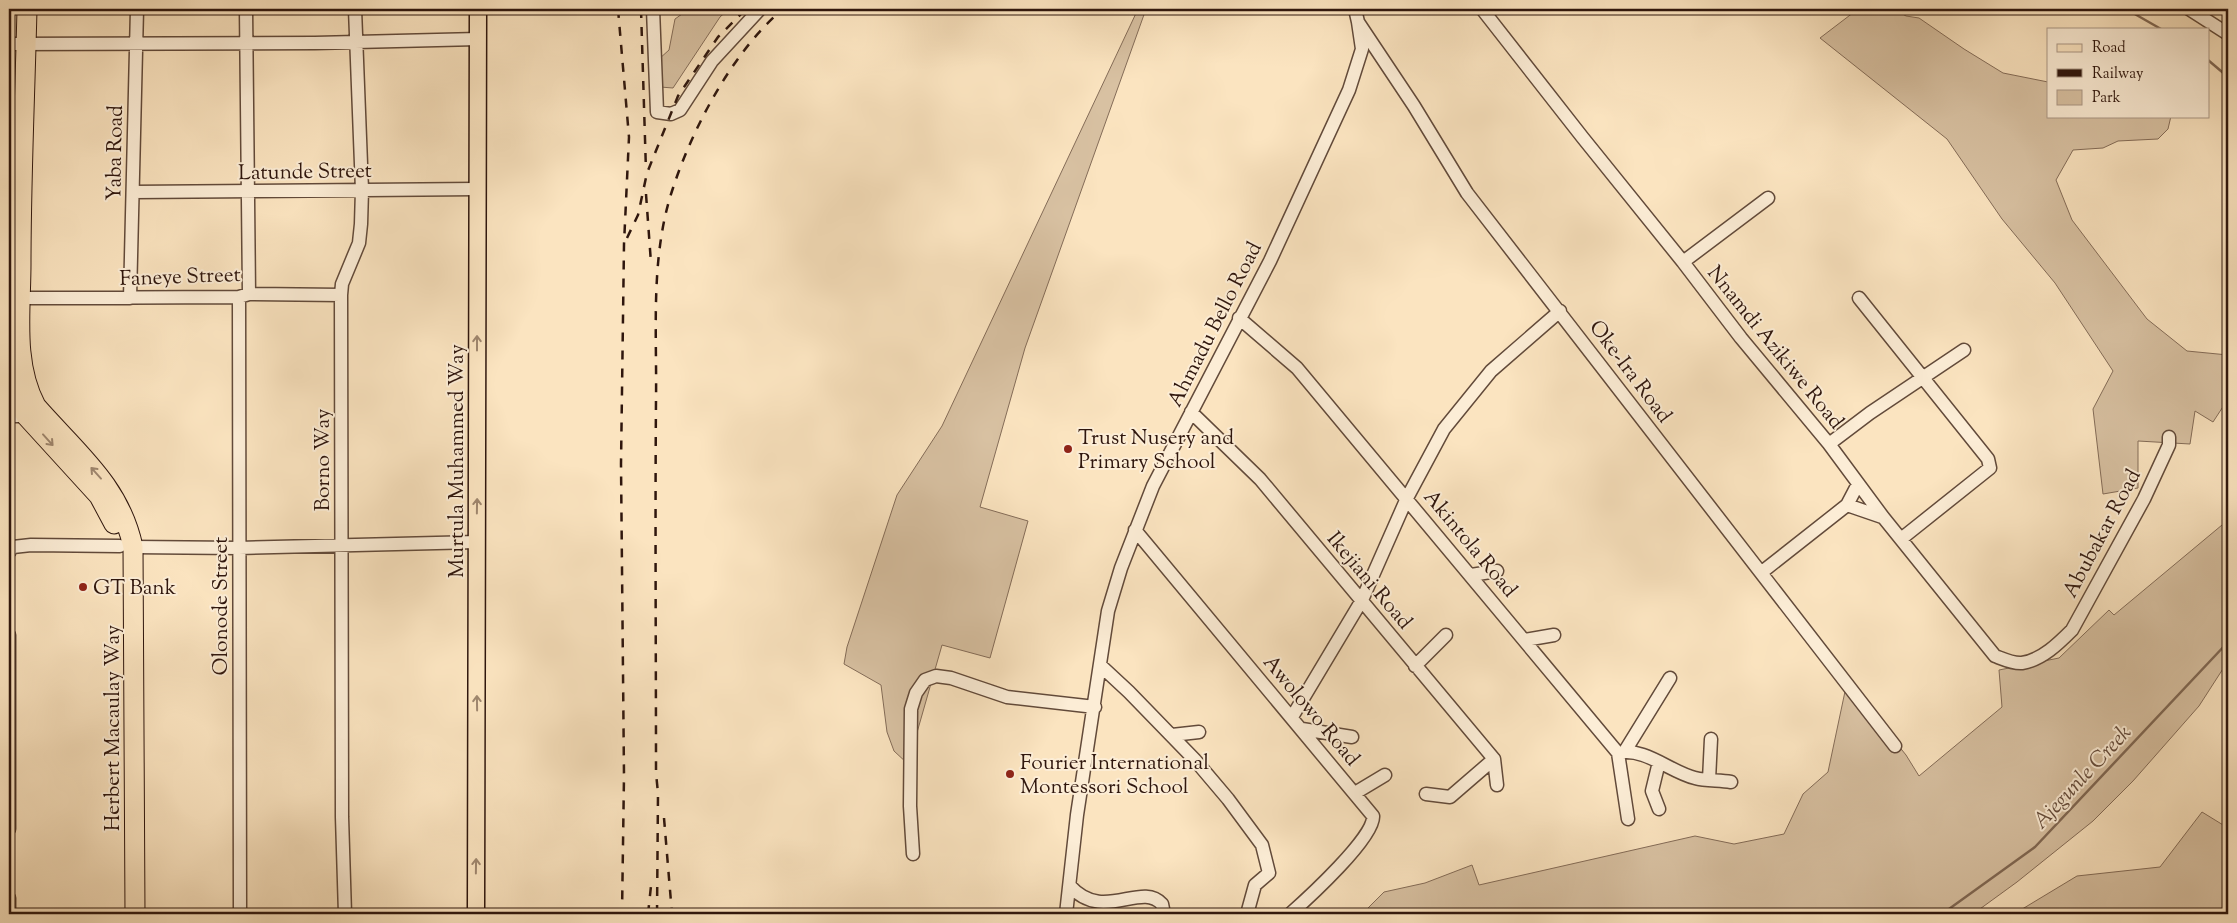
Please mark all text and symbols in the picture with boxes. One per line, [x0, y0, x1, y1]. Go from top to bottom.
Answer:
legend [2047, 28, 2210, 118]
text: Road [2092, 38, 2126, 59]
text: Railway [2092, 64, 2144, 85]
text: Park [2092, 88, 2121, 109]
street label: Yaba Road [100, 105, 132, 201]
street label: Latunde Street [238, 157, 372, 189]
street label: Ahmadu Bello Road [1161, 237, 1271, 413]
street label: Nnamdi Azikiwe Road [1699, 260, 1850, 437]
street label: Faneye Street [119, 261, 241, 295]
street label: Oke-Ira Road [1581, 314, 1678, 430]
one-way arrow [473, 335, 482, 351]
street label: Murtula Muhammed Way [443, 344, 473, 578]
street label: Borno Way [309, 408, 339, 511]
place label: Trust Nusery and Primary School [1078, 424, 1234, 478]
one-way arrow [42, 433, 54, 446]
marker: Trust Nusery and Primary School [1062, 443, 1074, 455]
street label: Abubakar Road [2056, 464, 2149, 604]
one-way arrow [90, 466, 102, 479]
street label: Akintola Road [1415, 484, 1524, 605]
one-way arrow [473, 498, 482, 514]
street label: Ikejiani Road [1319, 526, 1418, 637]
street label: Olonode Street [207, 537, 237, 675]
place label: GT Bank [93, 574, 177, 604]
marker: GT Bank [77, 581, 89, 593]
street label: Herbert Macaulay Way [99, 624, 129, 831]
street label: Awolowo Road [1255, 649, 1366, 774]
one-way arrow [473, 695, 482, 711]
water label: Ajegunle Creek [2026, 719, 2140, 838]
place label: Fourier International Montessori School [1020, 749, 1209, 803]
marker: Fourier International Montessori School [1004, 768, 1016, 780]
one-way arrow [471, 858, 481, 874]

